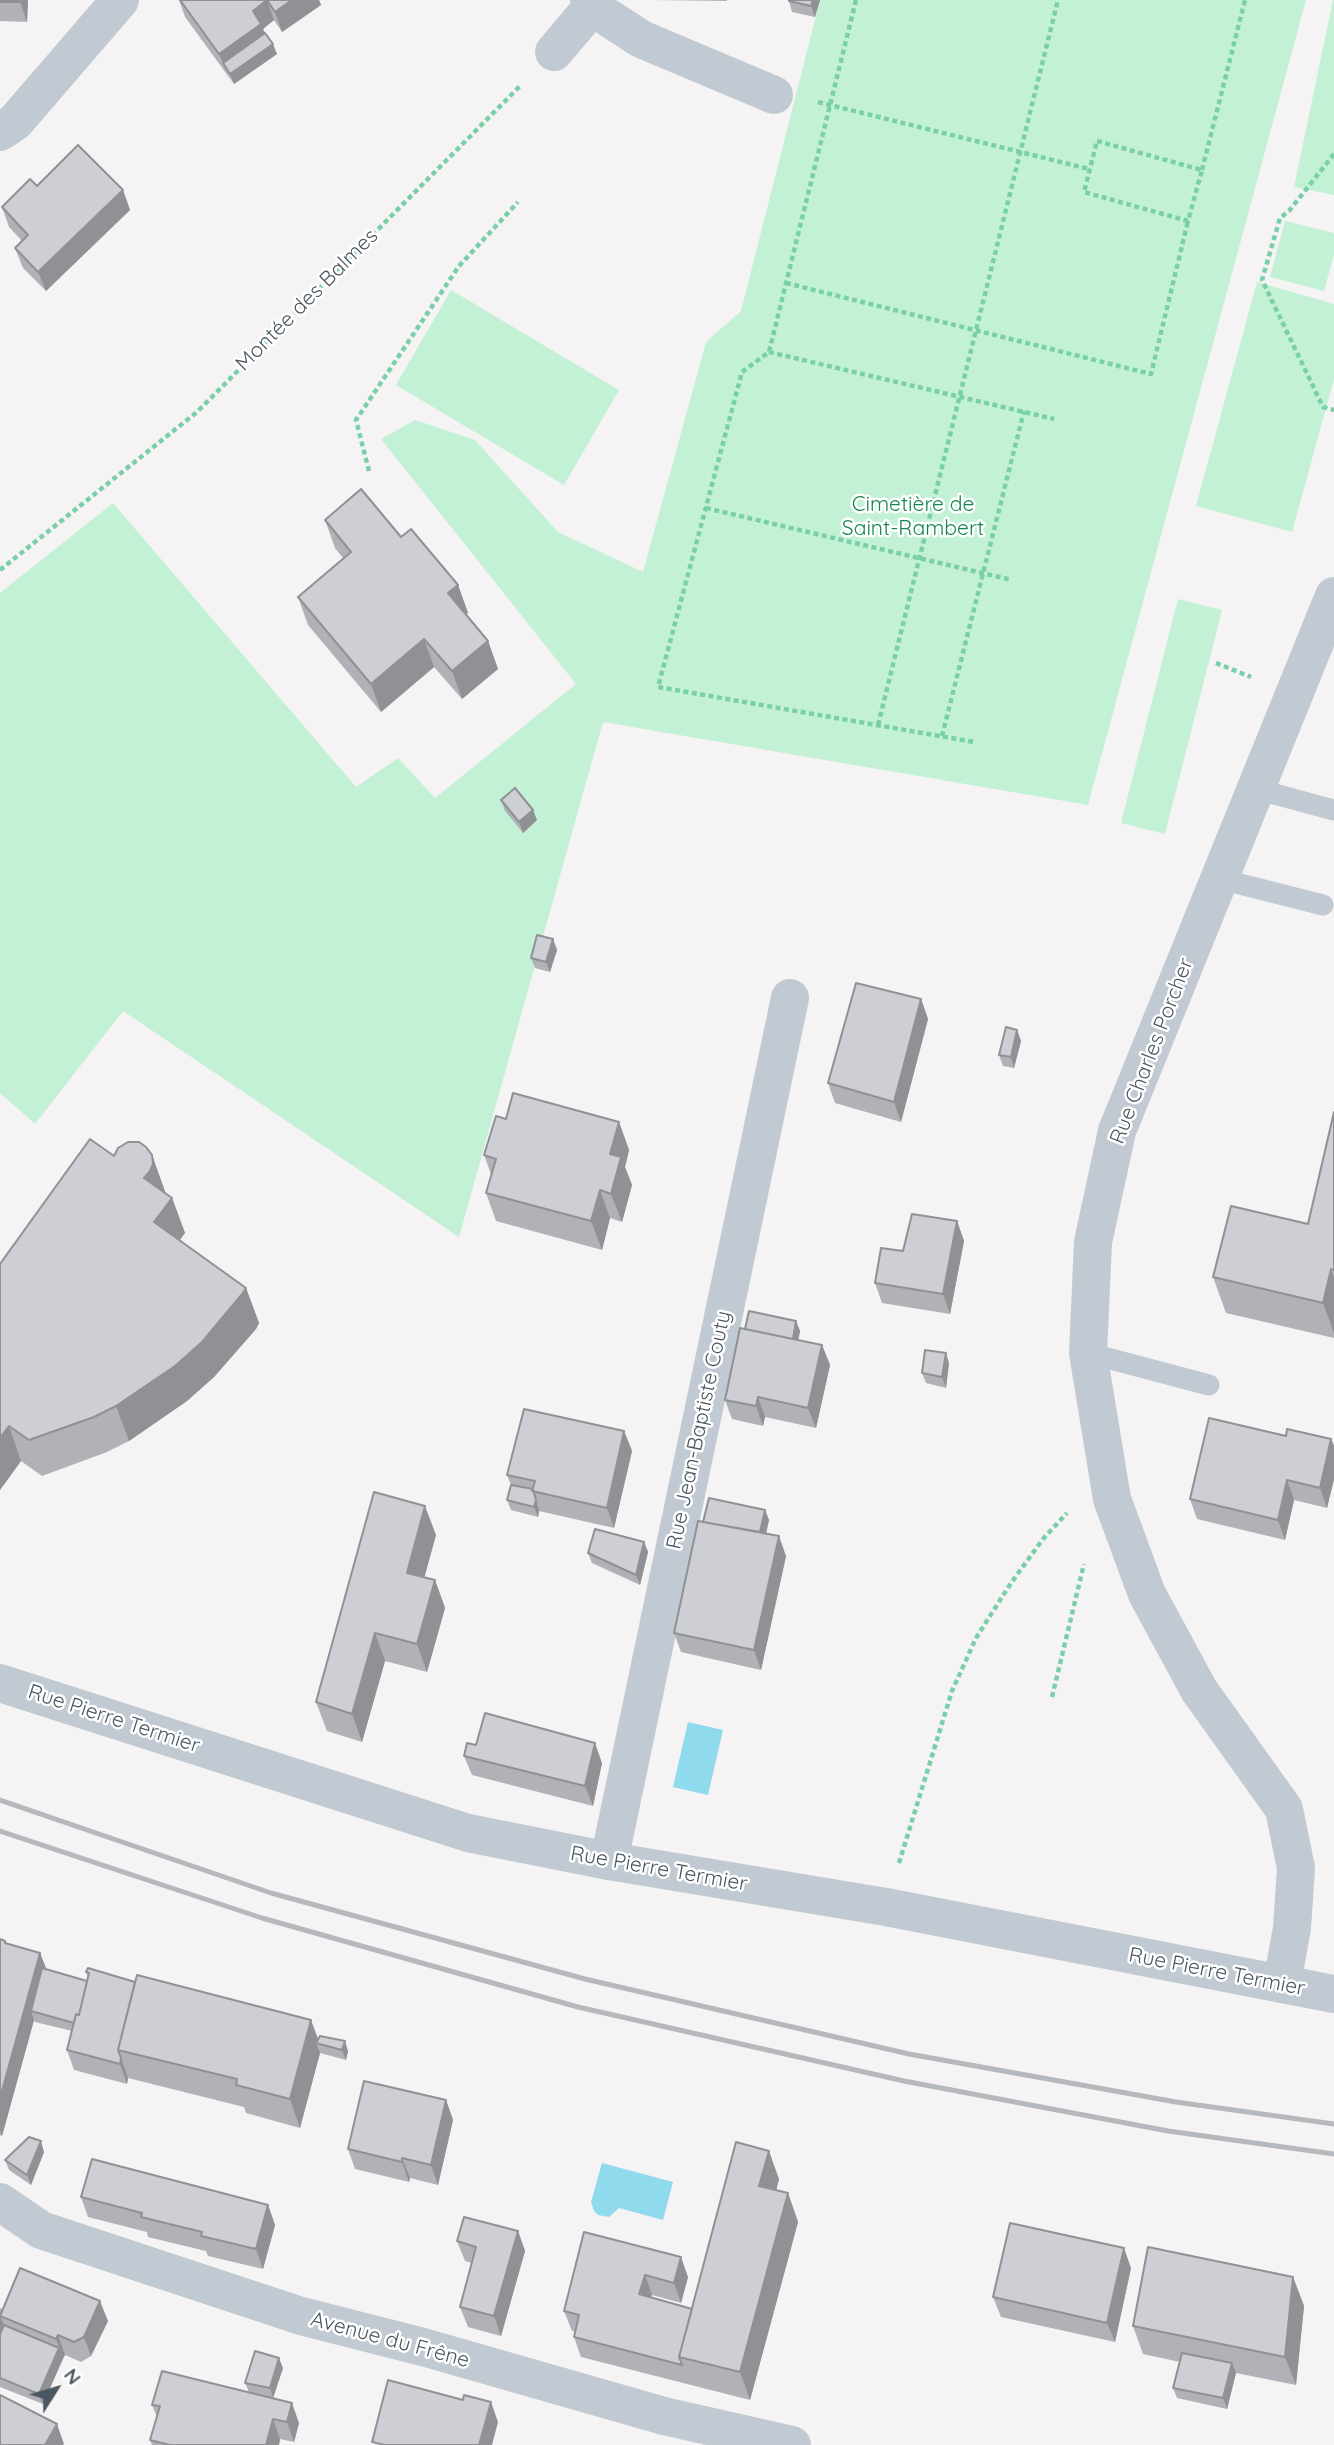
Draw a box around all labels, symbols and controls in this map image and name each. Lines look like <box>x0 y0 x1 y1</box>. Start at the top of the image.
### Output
street label: Montée des Balmes <box>231 224 383 376</box>
park label: Cimetière de Saint-Rambert <box>842 492 984 542</box>
street label: Rue Charles Porcher <box>1105 954 1199 1148</box>
street label: Rue Jean-Baptiste Couty <box>661 1309 737 1551</box>
street label: Rue Pierre Termier <box>25 1679 203 1759</box>
street label: Rue Pierre Termier <box>569 1841 749 1897</box>
street label: Rue Pierre Termier <box>1127 1943 1307 2001</box>
street label: Avenue du Frêne <box>308 2307 472 2373</box>
north arrow <box>21 2354 91 2424</box>
text: N <box>59 2364 87 2389</box>

